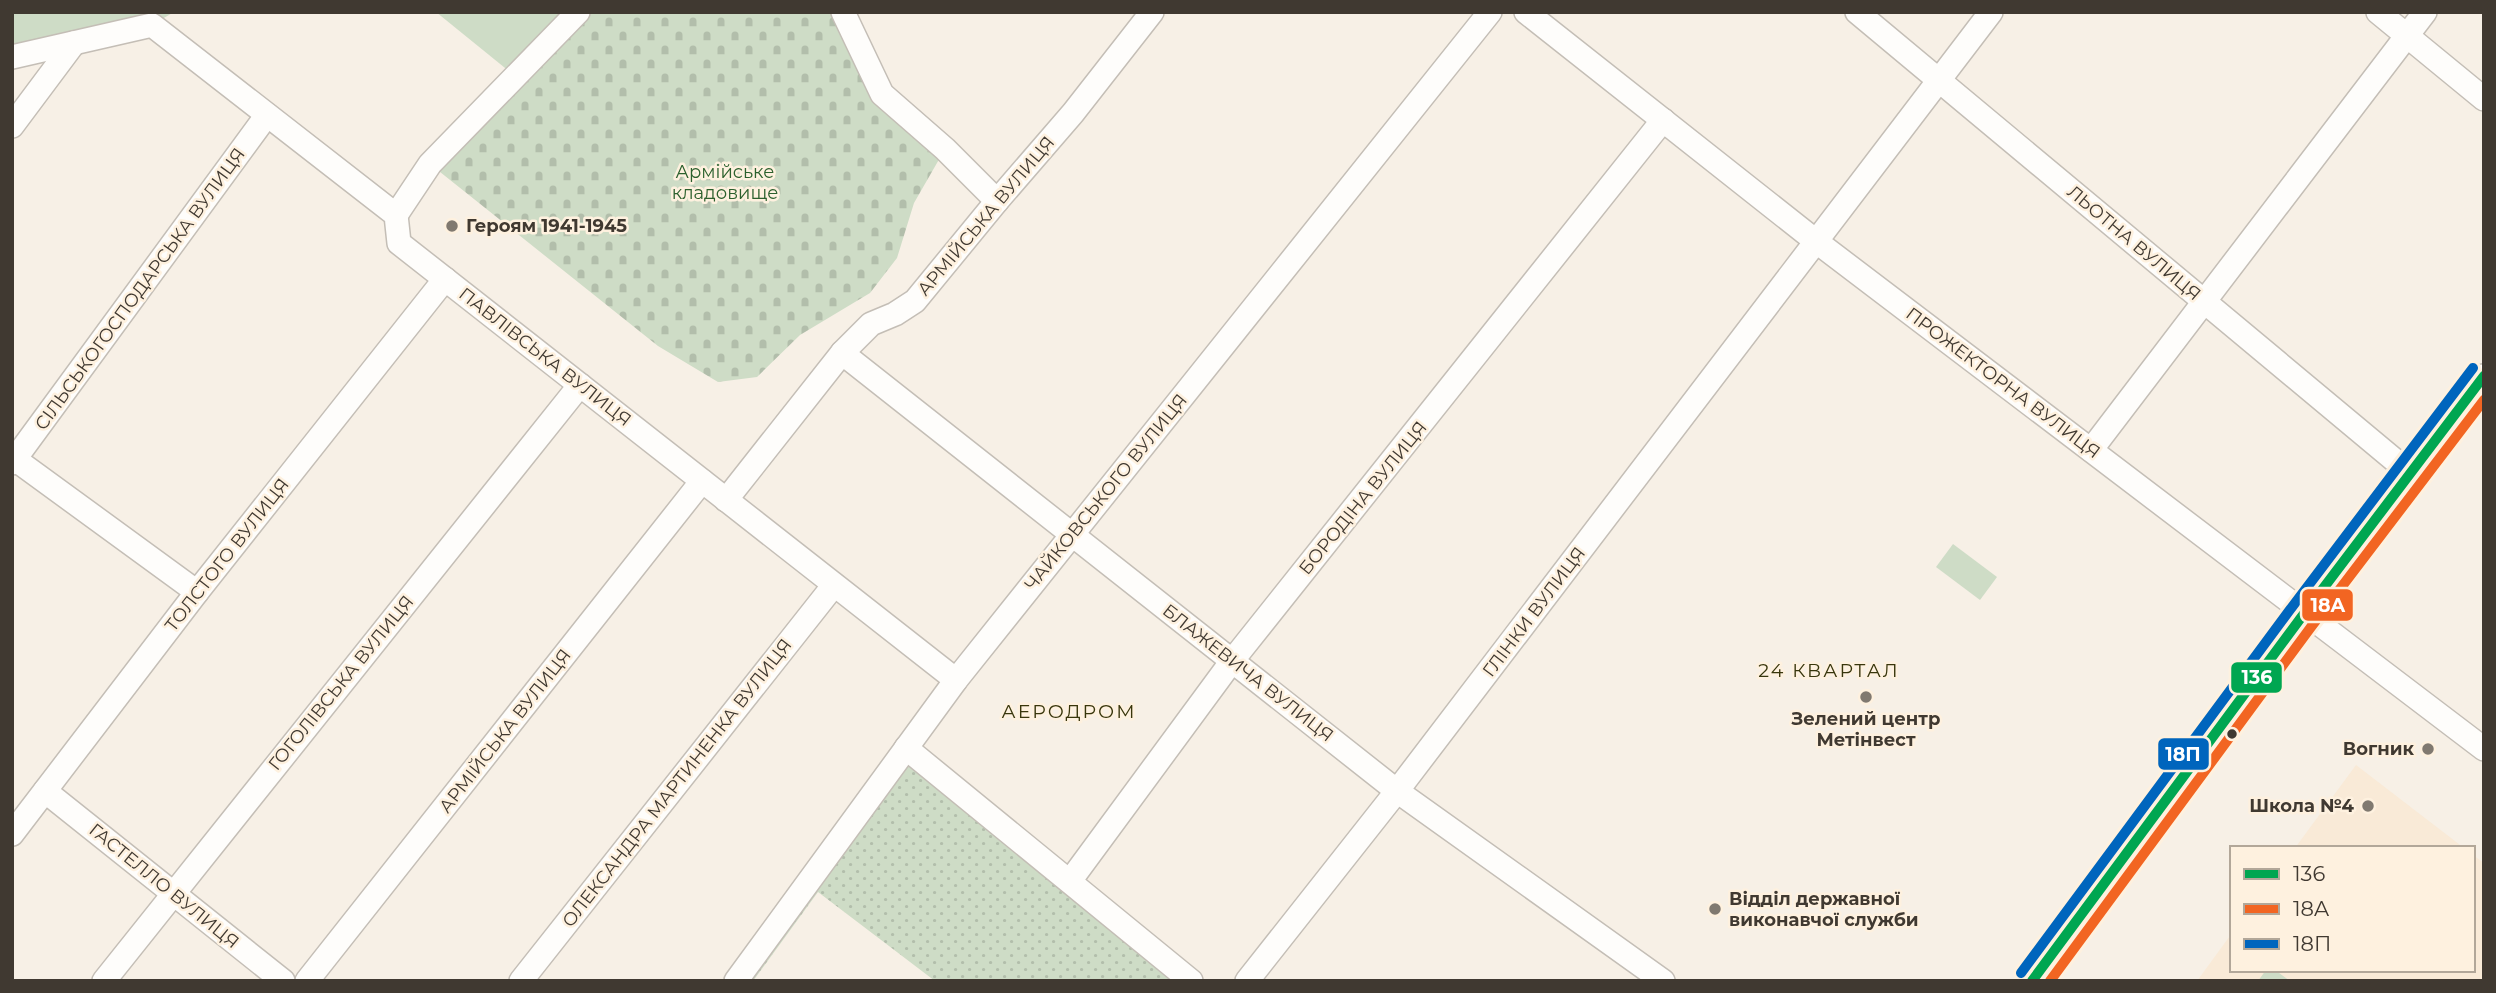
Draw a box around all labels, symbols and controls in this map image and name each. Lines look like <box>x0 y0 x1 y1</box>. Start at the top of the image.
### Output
street label: АРМІЙСЬКА ВУЛИЦЯ <box>913 132 1059 300</box>
street label: СІЛЬСЬКОГОСПОДАРСЬКА ВУЛИЦЯ <box>30 144 250 434</box>
park label: Армійське кладовище <box>672 161 778 204</box>
street label: ЛЬОТНА ВУЛИЦЯ <box>2063 181 2205 305</box>
place label: Героям 1941-1945 <box>466 215 627 237</box>
marker: Героям 1941-1945 <box>444 218 460 234</box>
street label: ПАВЛІВСЬКА ВУЛИЦЯ <box>454 283 636 431</box>
street label: ПРОЖЕКТОРНА ВУЛИЦЯ <box>1901 303 2105 463</box>
street label: ЧАЙКОВСЬКОГО ВУЛИЦЯ <box>1020 389 1192 595</box>
street label: БОРОДІНА ВУЛИЦЯ <box>1294 417 1432 579</box>
street label: ТОЛСТОГО ВУЛИЦЯ <box>160 474 294 636</box>
street label: ГЛІНКИ ВУЛИЦЯ <box>1478 543 1590 681</box>
line badge: 18А <box>2301 588 2354 622</box>
street label: ГОГОЛІВСЬКА ВУЛИЦЯ <box>264 591 418 775</box>
text: 18А <box>2310 594 2346 617</box>
street label: БЛАЖЕВИЧА ВУЛИЦЯ <box>1158 599 1338 747</box>
street label: ОЛЕКСАНДРА МАРТИНЕНКА ВУЛИЦЯ <box>558 634 796 932</box>
street label: АРМІЙСЬКА ВУЛИЦЯ <box>434 645 576 817</box>
district label: 24 КВАРТАЛ <box>1758 659 1900 682</box>
line badge: 136 <box>2230 661 2283 694</box>
text: 136 <box>2242 666 2272 689</box>
marker: Зелений центр Метінвест <box>1858 689 1874 705</box>
district label: АЕРОДРОМ <box>1002 700 1136 723</box>
place label: Зелений центр Метінвест <box>1791 708 1940 751</box>
unlabelled marker <box>2225 727 2239 741</box>
line badge: 18П <box>2157 737 2210 771</box>
place label: Вогник <box>2343 738 2414 760</box>
marker: Вогник <box>2420 741 2436 757</box>
text: 18П <box>2165 743 2201 766</box>
place label: Школа №4 <box>2249 795 2355 817</box>
marker: Школа №4 <box>2360 798 2376 814</box>
street label: ГАСТЕЛЛО ВУЛИЦЯ <box>85 819 243 953</box>
legend <box>2230 846 2475 972</box>
text: 136 <box>2293 861 2325 886</box>
place label: Відділ державної виконавчої служби <box>1729 888 1919 931</box>
text: 18А <box>2293 896 2330 921</box>
marker: Відділ державної виконавчої служби <box>1707 901 1723 917</box>
text: 18П <box>2293 931 2331 956</box>

